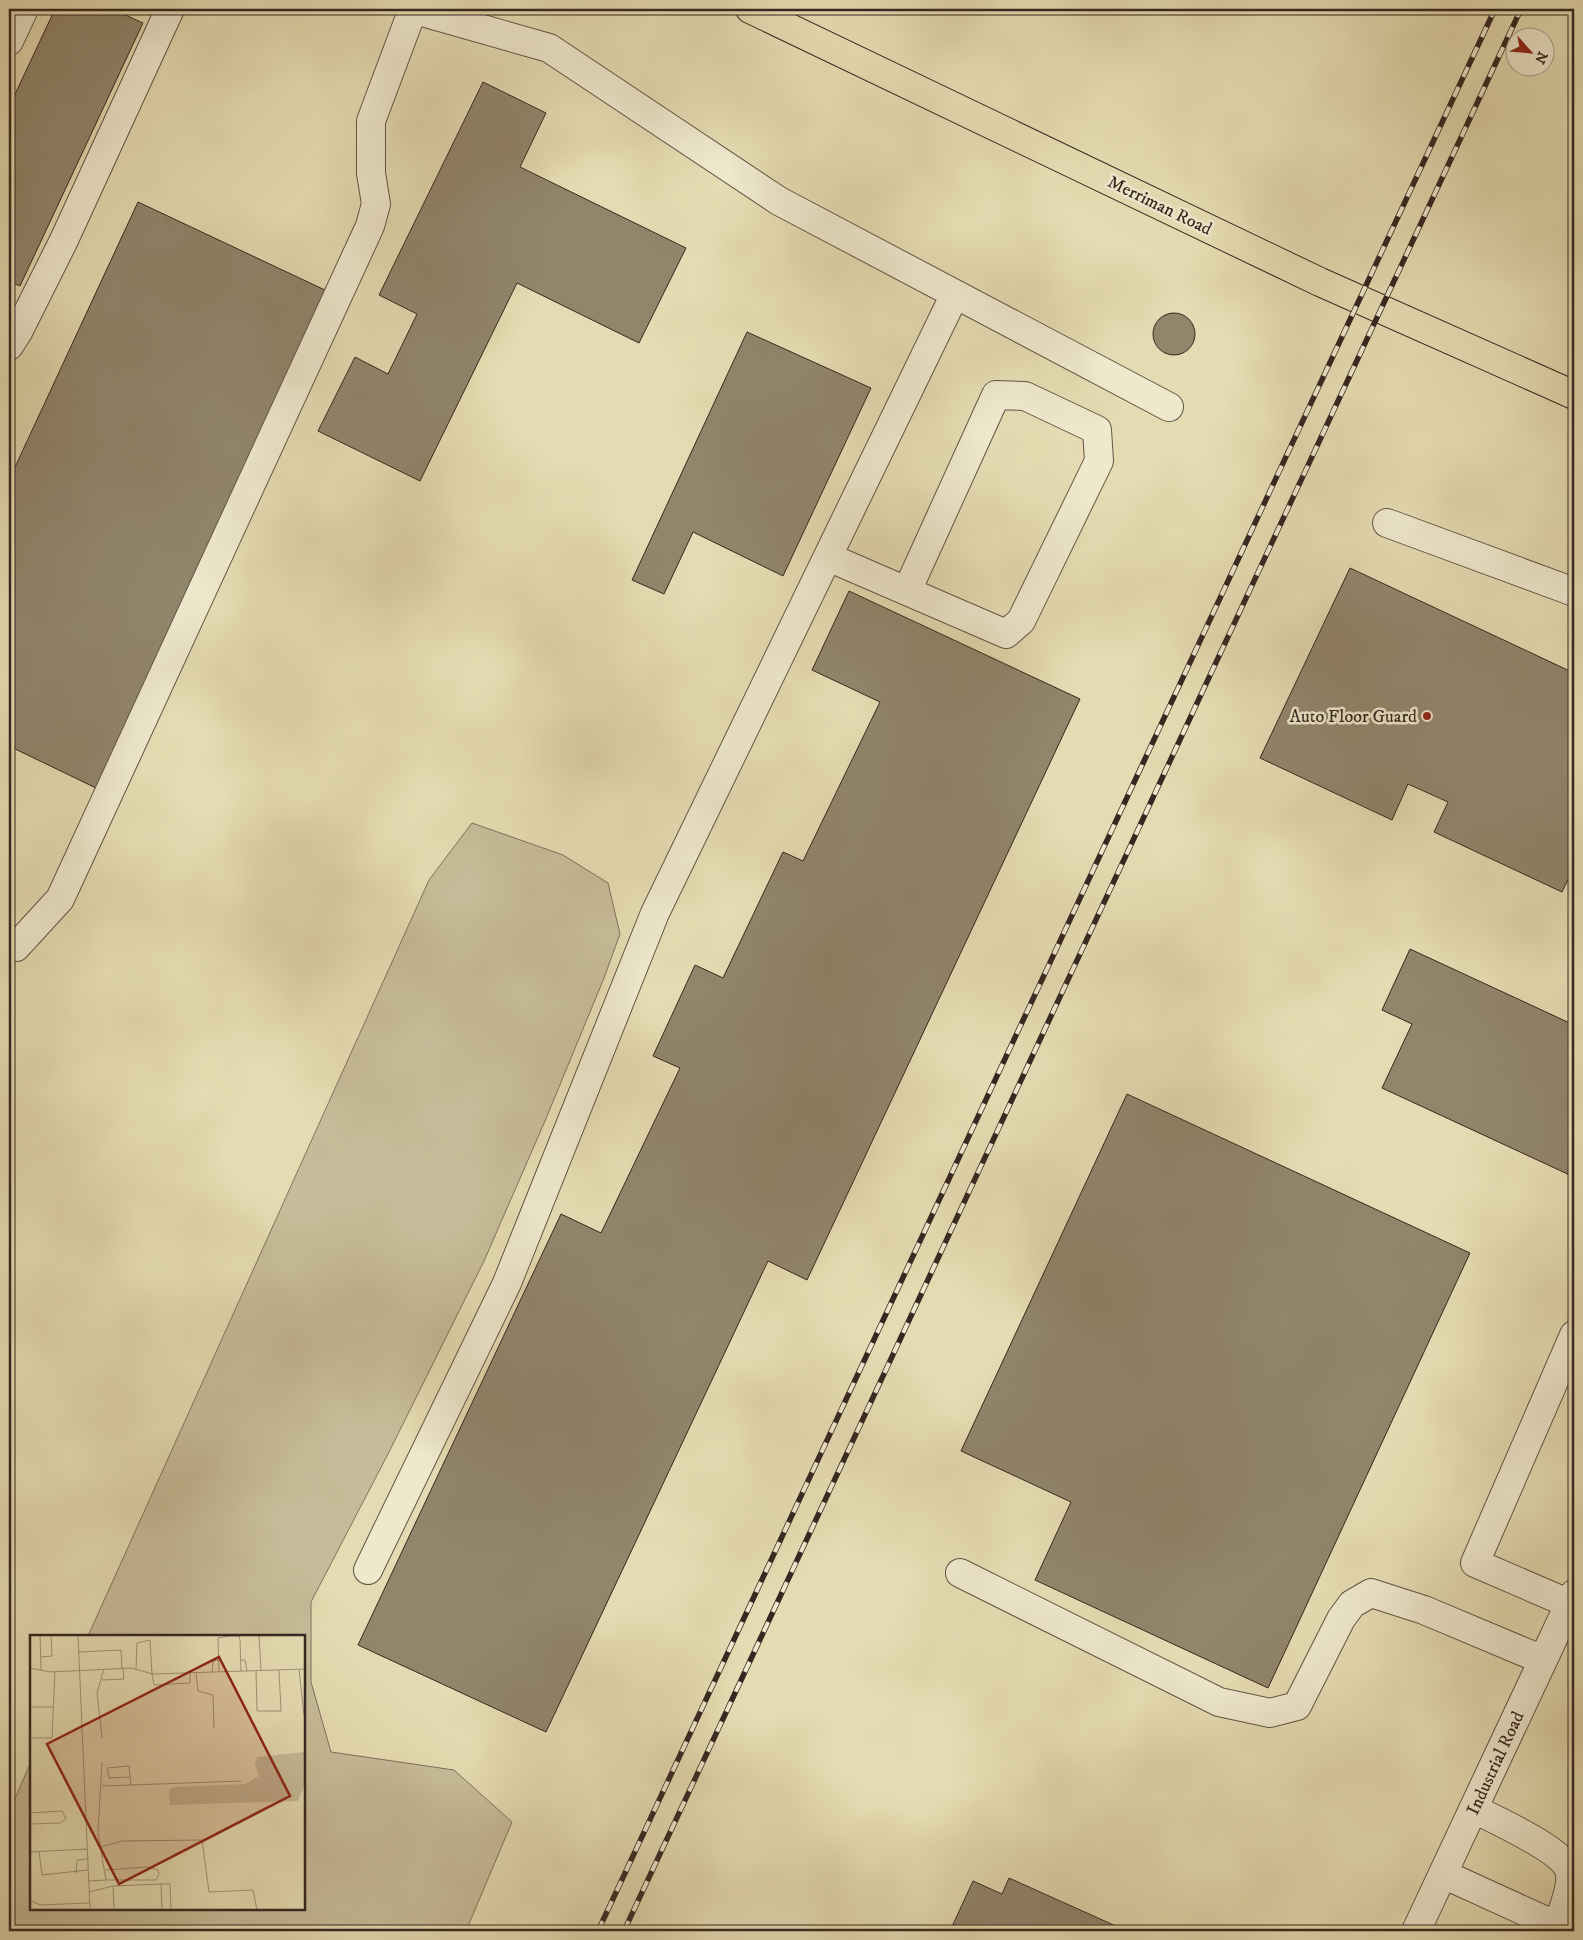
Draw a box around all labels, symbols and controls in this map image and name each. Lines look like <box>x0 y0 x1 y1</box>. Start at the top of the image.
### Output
north arrow <box>1506 28 1556 78</box>
text: N <box>1530 48 1551 67</box>
street label: Merriman Road <box>1104 171 1215 241</box>
place label: Auto Floor Guard <box>1290 706 1417 728</box>
marker: Auto Floor Guard <box>1421 710 1433 722</box>
inset map <box>30 1635 305 1910</box>
street label: Industrial Road <box>1462 1708 1529 1819</box>

